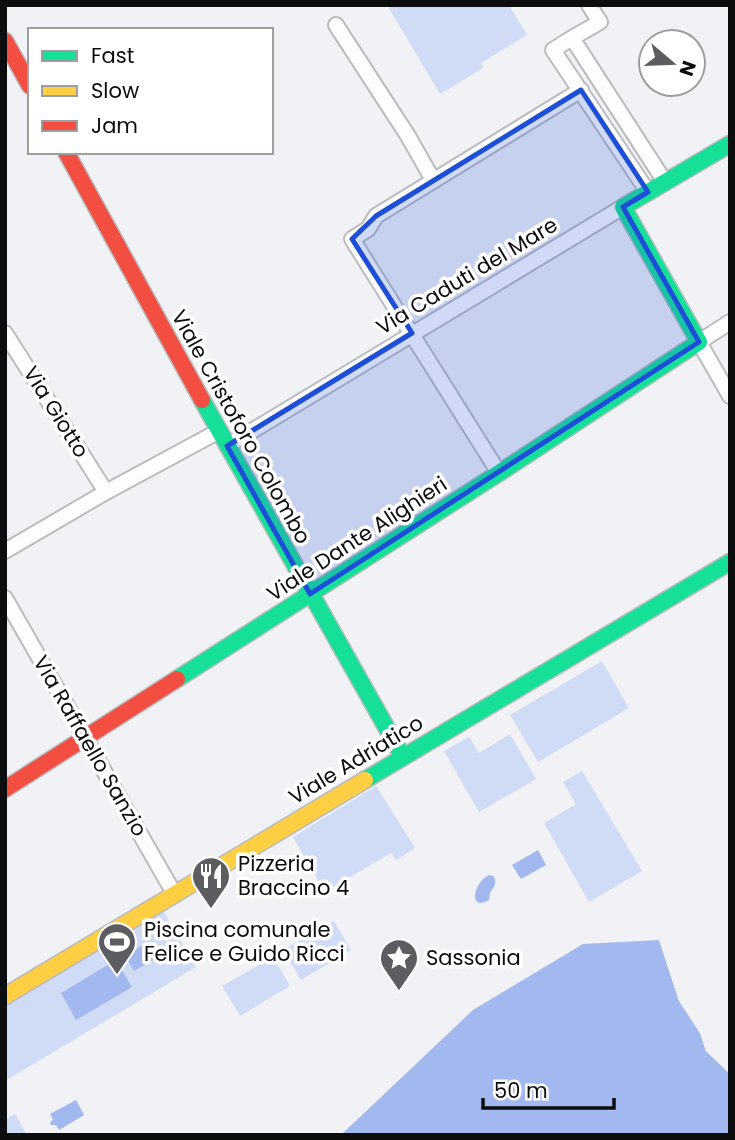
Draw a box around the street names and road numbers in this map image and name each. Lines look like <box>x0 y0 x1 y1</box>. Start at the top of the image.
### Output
street label: Via Caduti del Mare <box>371 210 563 341</box>
street label: Viale Cristoforo Colombo <box>165 305 318 549</box>
street label: Via Giotto <box>17 360 96 463</box>
street label: Viale Dante Alighieri <box>261 469 452 608</box>
street label: Via Raffaello Sanzio <box>27 650 154 842</box>
street label: Viale Adriatico <box>283 708 428 811</box>

